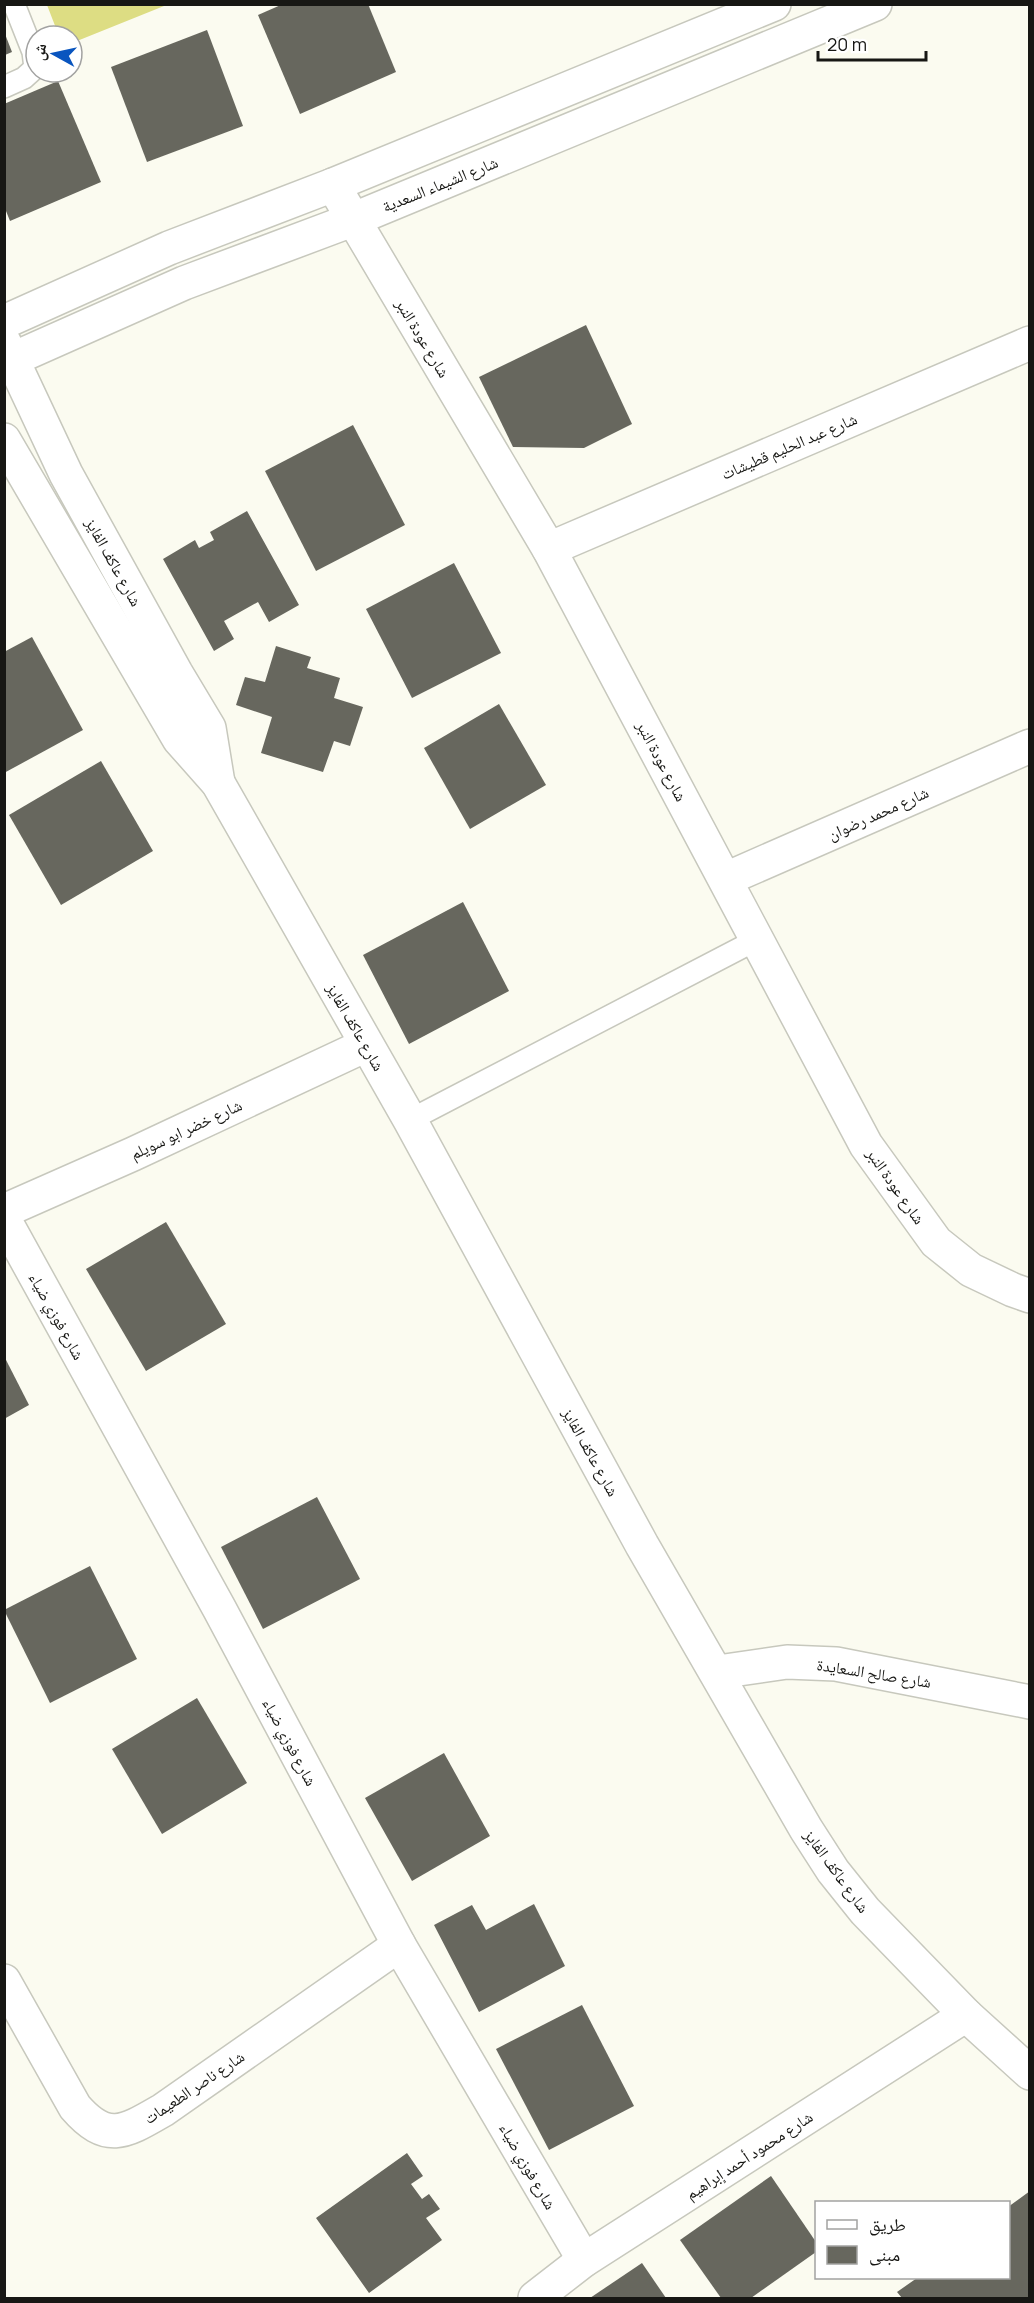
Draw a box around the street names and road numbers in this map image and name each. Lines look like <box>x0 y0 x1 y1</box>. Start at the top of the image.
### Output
street label: شارع الشيماء السعدية <box>379 151 501 217</box>
street label: شارع عودة النبر <box>390 294 455 382</box>
street label: شارع عبد الحليم قطيشات <box>718 407 860 485</box>
street label: شارع عاكف الفايز <box>80 513 147 610</box>
street label: شارع عودة النبر <box>631 716 692 805</box>
street label: شارع محمد رضوان <box>824 781 932 845</box>
street label: شارع عاكف الفايز <box>321 978 390 1075</box>
street label: شارع خضر ابو سويلم <box>127 1094 245 1164</box>
street label: شارع عودة النبر <box>861 1143 930 1229</box>
street label: شارع فوزي ضياء <box>22 1268 90 1365</box>
street label: شارع عاكف الفايز <box>557 1403 624 1500</box>
street label: شارع صالح السعايدة <box>815 1653 933 1693</box>
street label: شارع فوزي ضياء <box>256 1694 322 1791</box>
street label: شارع عاكف الفايز <box>799 1824 875 1917</box>
street label: شارع ناصر الطعيمات <box>139 2045 249 2129</box>
street label: شارع محمود أحمد إبراهيم <box>681 2106 817 2204</box>
street label: شارع فوزي ضياء <box>493 2119 562 2214</box>

